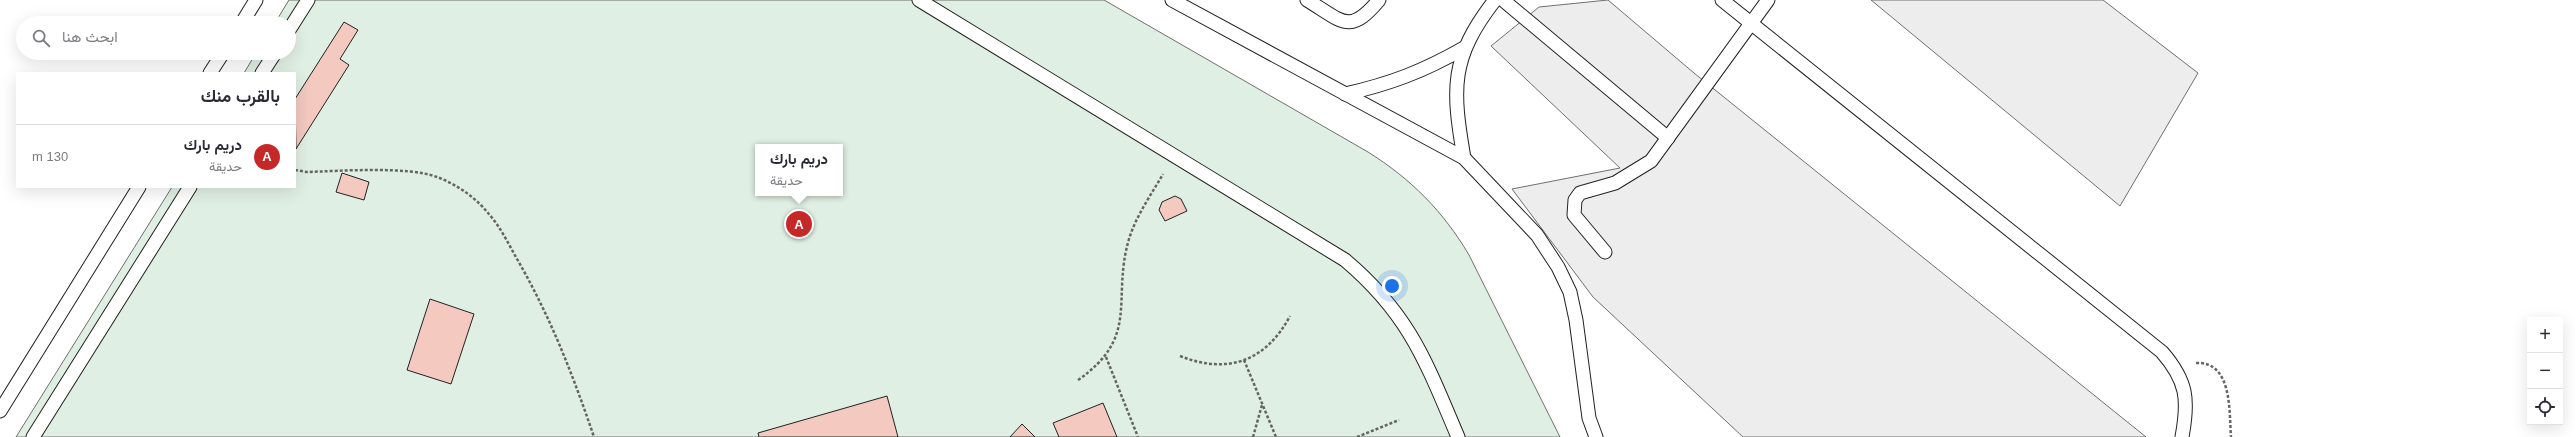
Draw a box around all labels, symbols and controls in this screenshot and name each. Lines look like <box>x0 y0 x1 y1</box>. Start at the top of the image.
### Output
search box <box>16 16 296 60</box>
icon: search <box>30 27 52 49</box>
text: ابحث هنا <box>62 28 118 45</box>
text: بالقرب منك <box>201 87 280 106</box>
text: دريم بارك <box>184 136 242 153</box>
popup <box>755 144 843 196</box>
text: 130 m <box>32 149 68 164</box>
text: A <box>262 149 272 164</box>
text: دريم بارك <box>770 150 828 167</box>
text: حديقة <box>209 159 242 174</box>
text: حديقة <box>770 173 803 188</box>
pin: A <box>786 209 812 239</box>
your location <box>1382 276 1402 296</box>
map controls <box>2527 317 2563 425</box>
button: + <box>2527 317 2563 353</box>
button: − <box>2527 353 2563 389</box>
button: locate <box>2527 389 2563 425</box>

